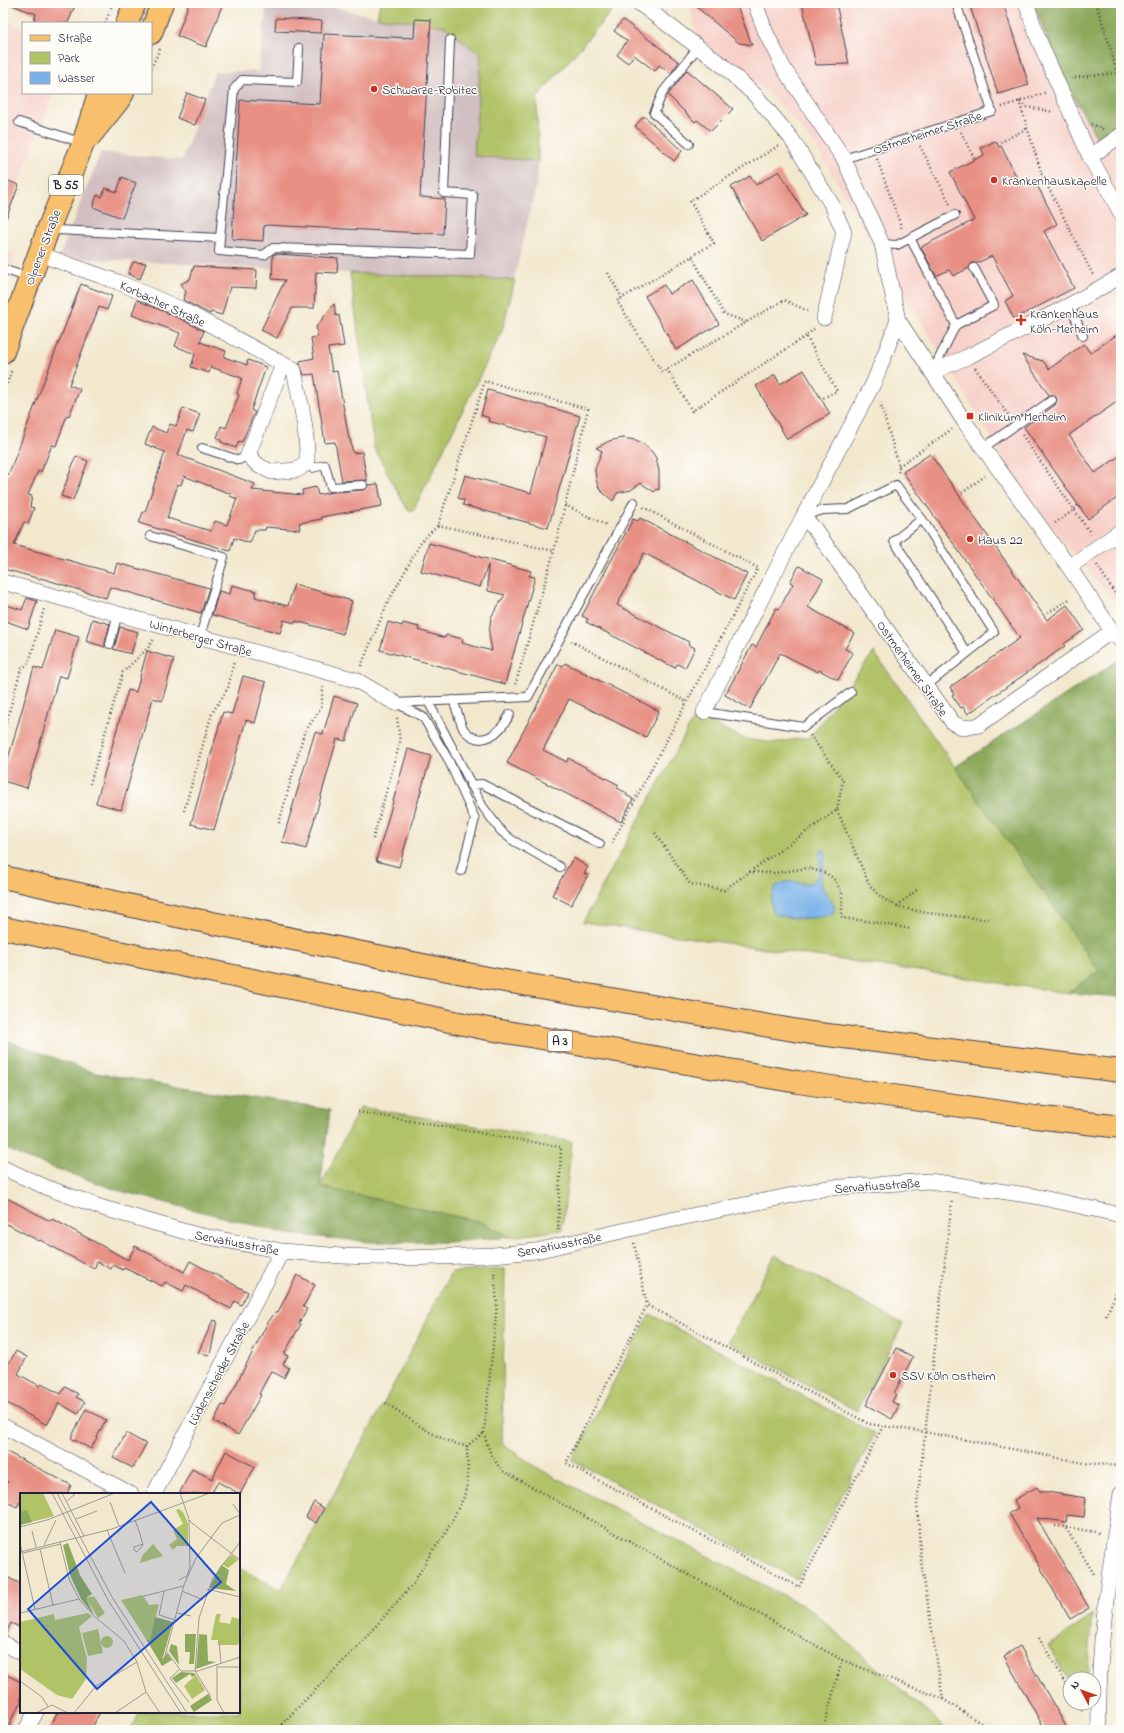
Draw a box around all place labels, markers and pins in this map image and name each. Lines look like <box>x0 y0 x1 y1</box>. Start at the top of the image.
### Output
place label: Schwarze-Robitec <box>382 81 477 100</box>
marker: Schwarze-Robitec <box>369 84 379 94</box>
place label: Krankenhauskapelle <box>1002 172 1107 191</box>
marker: Krankenhauskapelle <box>989 175 999 185</box>
place label: Krankenhaus Köln-Merheim <box>1030 305 1099 339</box>
marker: Krankenhaus Köln-Merheim <box>1015 314 1027 326</box>
place label: Klinikum Merheim <box>978 408 1066 427</box>
marker: Klinikum Merheim <box>965 411 975 421</box>
place label: Haus 22 <box>978 531 1023 550</box>
marker: Haus 22 <box>965 534 975 544</box>
place label: SSV Köln Ostheim <box>901 1367 996 1386</box>
marker: SSV Köln Ostheim <box>888 1370 898 1380</box>

